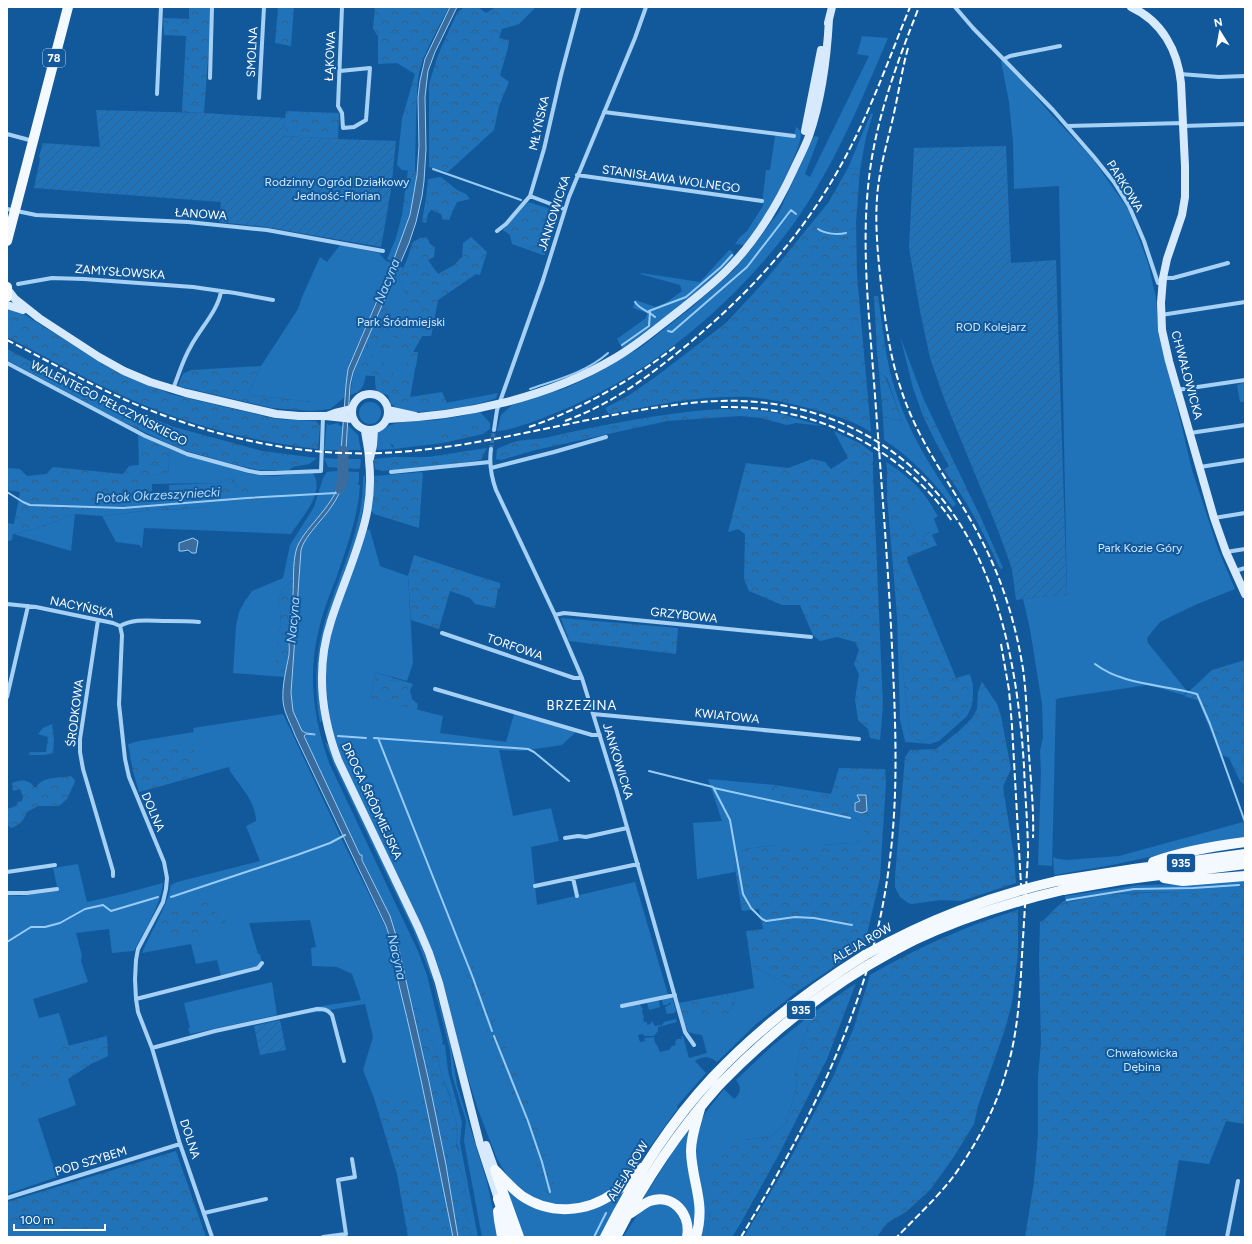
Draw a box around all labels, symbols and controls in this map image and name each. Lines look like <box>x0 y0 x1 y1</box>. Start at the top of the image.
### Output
north arrow <box>1200 12 1240 52</box>
text: N <box>1213 15 1224 30</box>
street label: SMOLNA <box>244 26 260 78</box>
street label: ŁĄKOWA <box>322 31 338 81</box>
road number: 78 <box>43 49 65 67</box>
street label: MŁYŃSKA <box>526 94 552 152</box>
street label: PARKOWA <box>1104 158 1146 214</box>
street label: STANISŁAWA WOLNEGO <box>601 162 741 196</box>
street label: JANKOWICKA <box>535 173 573 253</box>
park label: Rodzinny Ogród Działkowy Jedność-Florian <box>265 175 410 203</box>
street label: ŁANOWA <box>175 205 227 223</box>
water label: Nacyna <box>371 256 403 305</box>
street label: ZAMYSŁOWSKA <box>74 262 166 282</box>
park label: Park Śródmiejski <box>357 315 445 329</box>
park label: ROD Kolejarz <box>956 320 1026 334</box>
street label: CHWAŁOWICKA <box>1168 329 1206 421</box>
street label: WALENTEGO PEŁCZYŃSKIEGO <box>28 357 190 449</box>
water label: Potok Okrzeszyniecki <box>95 484 221 506</box>
park label: Park Kozie Góry <box>1098 541 1183 555</box>
street label: NACYŃSKA <box>49 593 115 621</box>
water label: Nacyna <box>284 596 303 644</box>
street label: GRZYBOWA <box>650 605 718 625</box>
street label: TORFOWA <box>485 631 545 663</box>
street label: ŚRODKOWA <box>64 678 86 748</box>
district label: BRZEZINA <box>547 698 617 713</box>
street label: KWIATOWA <box>694 706 760 726</box>
street label: JANKOWICKA <box>600 721 636 801</box>
street label: DROGA ŚRÓDMIEJSKA <box>339 740 405 862</box>
street label: DOLNA <box>139 790 167 834</box>
road number: 935 <box>1167 854 1195 872</box>
street label: ALEJA ROW <box>829 920 895 966</box>
water label: Nacyna <box>384 933 410 982</box>
road number: 935 <box>787 1001 815 1019</box>
park label: Chwałowicka Dębina <box>1106 1046 1178 1074</box>
street label: DOLNA <box>177 1117 203 1161</box>
street label: ALEJA ROW <box>605 1138 651 1203</box>
street label: POD SZYBEM <box>53 1143 129 1179</box>
scale bar <box>14 1206 105 1232</box>
text: 100 m <box>20 1213 54 1227</box>

